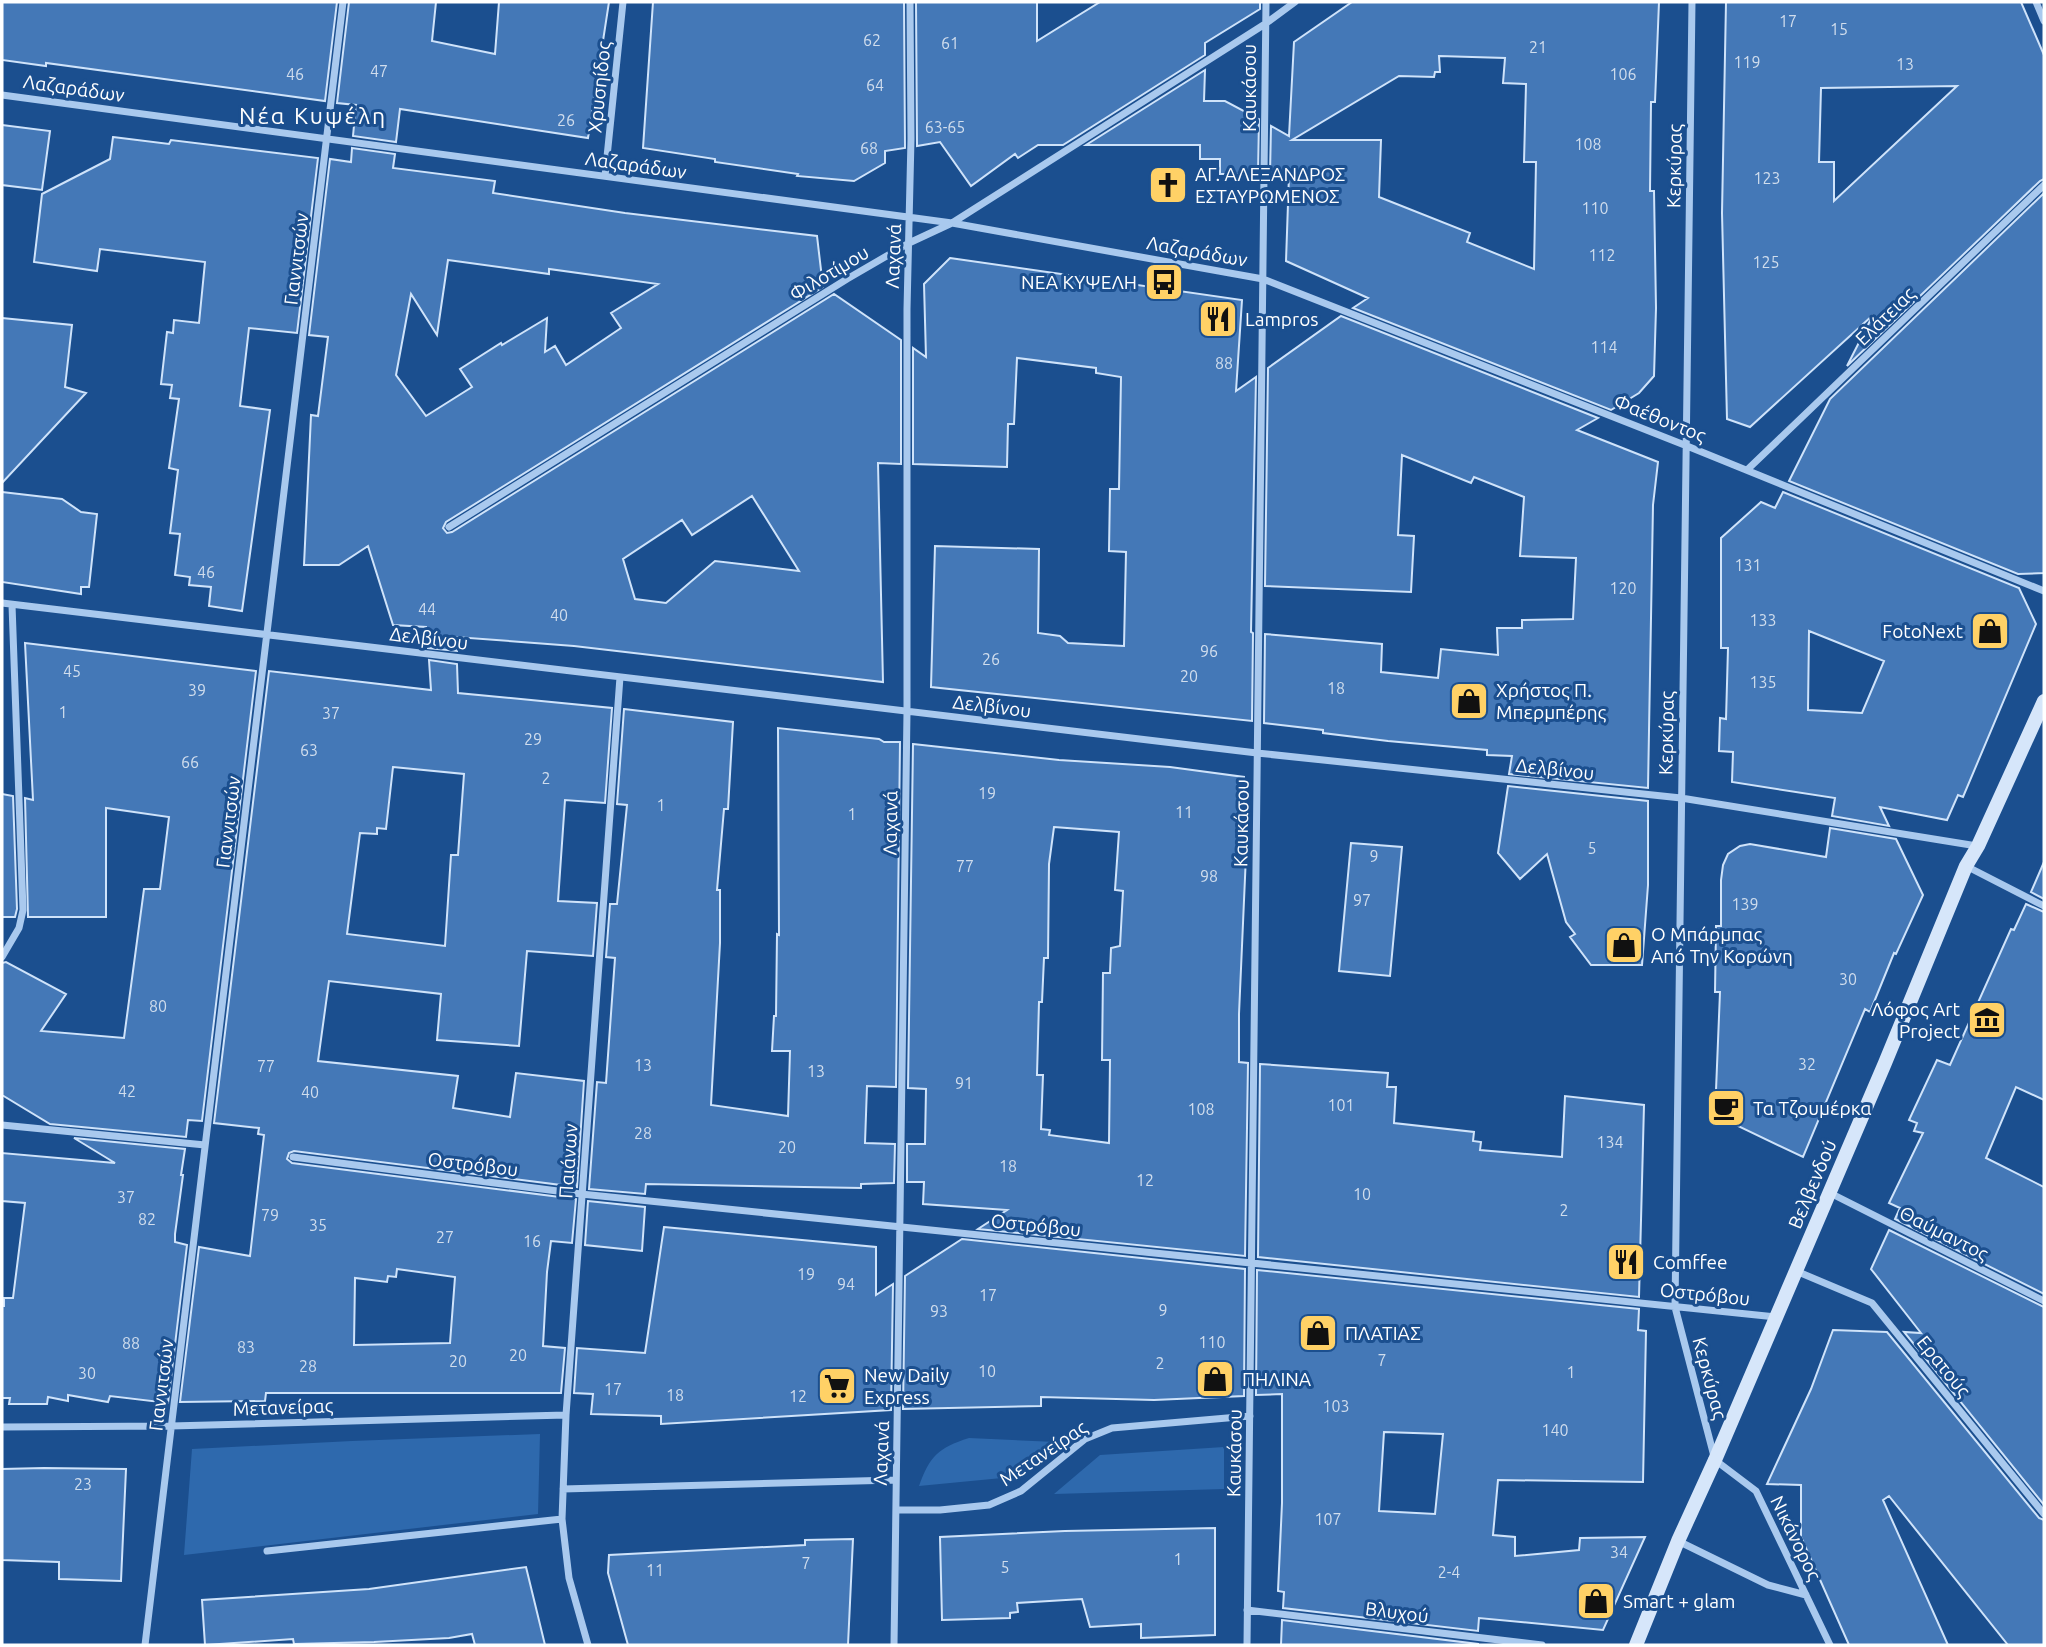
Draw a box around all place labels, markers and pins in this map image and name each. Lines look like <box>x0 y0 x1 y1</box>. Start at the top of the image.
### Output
place label: ΑΓ. ΑΛΕΞΑΝΔΡΟΣ ΕΣΤΑΥΡΩΜΕΝΟΣ <box>1195 163 1345 207</box>
church icon: ΑΓ. ΑΛΕΞΑΝΔΡΟΣ ΕΣΤΑΥΡΩΜΕΝΟΣ <box>1147 164 1189 206</box>
bus stop icon: ΝΕΑ ΚΥΨΕΛΗ <box>1143 261 1185 303</box>
place label: ΝΕΑ ΚΥΨΕΛΗ <box>1021 271 1137 293</box>
restaurant icon: Lampros <box>1197 298 1239 340</box>
place label: Lampros <box>1245 308 1319 330</box>
shop icon: FotoNext <box>1969 610 2011 652</box>
place label: FotoNext <box>1882 620 1964 642</box>
place label: Χρήστος Π. Μπερμπέρης <box>1496 679 1607 723</box>
shop icon: Χρήστος Π. Μπερμπέρης <box>1448 680 1490 722</box>
place label: Ο Μπάρμπας Από Την Κορώνη <box>1651 923 1793 967</box>
shop icon: Ο Μπάρμπας Από Την Κορώνη <box>1603 924 1645 966</box>
place label: Λόφος Art Project <box>1871 998 1961 1042</box>
museum icon: Λόφος Art Project <box>1966 999 2008 1041</box>
cafe icon: Τα Τζουμέρκα <box>1705 1087 1747 1129</box>
place label: Τα Τζουμέρκα <box>1753 1097 1872 1119</box>
restaurant icon: Comffee <box>1605 1241 1647 1283</box>
place label: Comffee <box>1653 1251 1728 1273</box>
shop icon: ΠΛΑΤΙΑΣ <box>1297 1312 1339 1354</box>
place label: ΠΛΑΤΙΑΣ <box>1345 1322 1421 1344</box>
shop icon: ΠΗΛΙΝΑ <box>1194 1358 1236 1400</box>
place label: New Daily Express <box>864 1364 949 1408</box>
supermarket icon: New Daily Express <box>816 1365 858 1407</box>
place label: ΠΗΛΙΝΑ <box>1242 1368 1312 1390</box>
shop icon: Smart + glam <box>1575 1580 1617 1622</box>
place label: Smart + glam <box>1623 1590 1735 1612</box>

